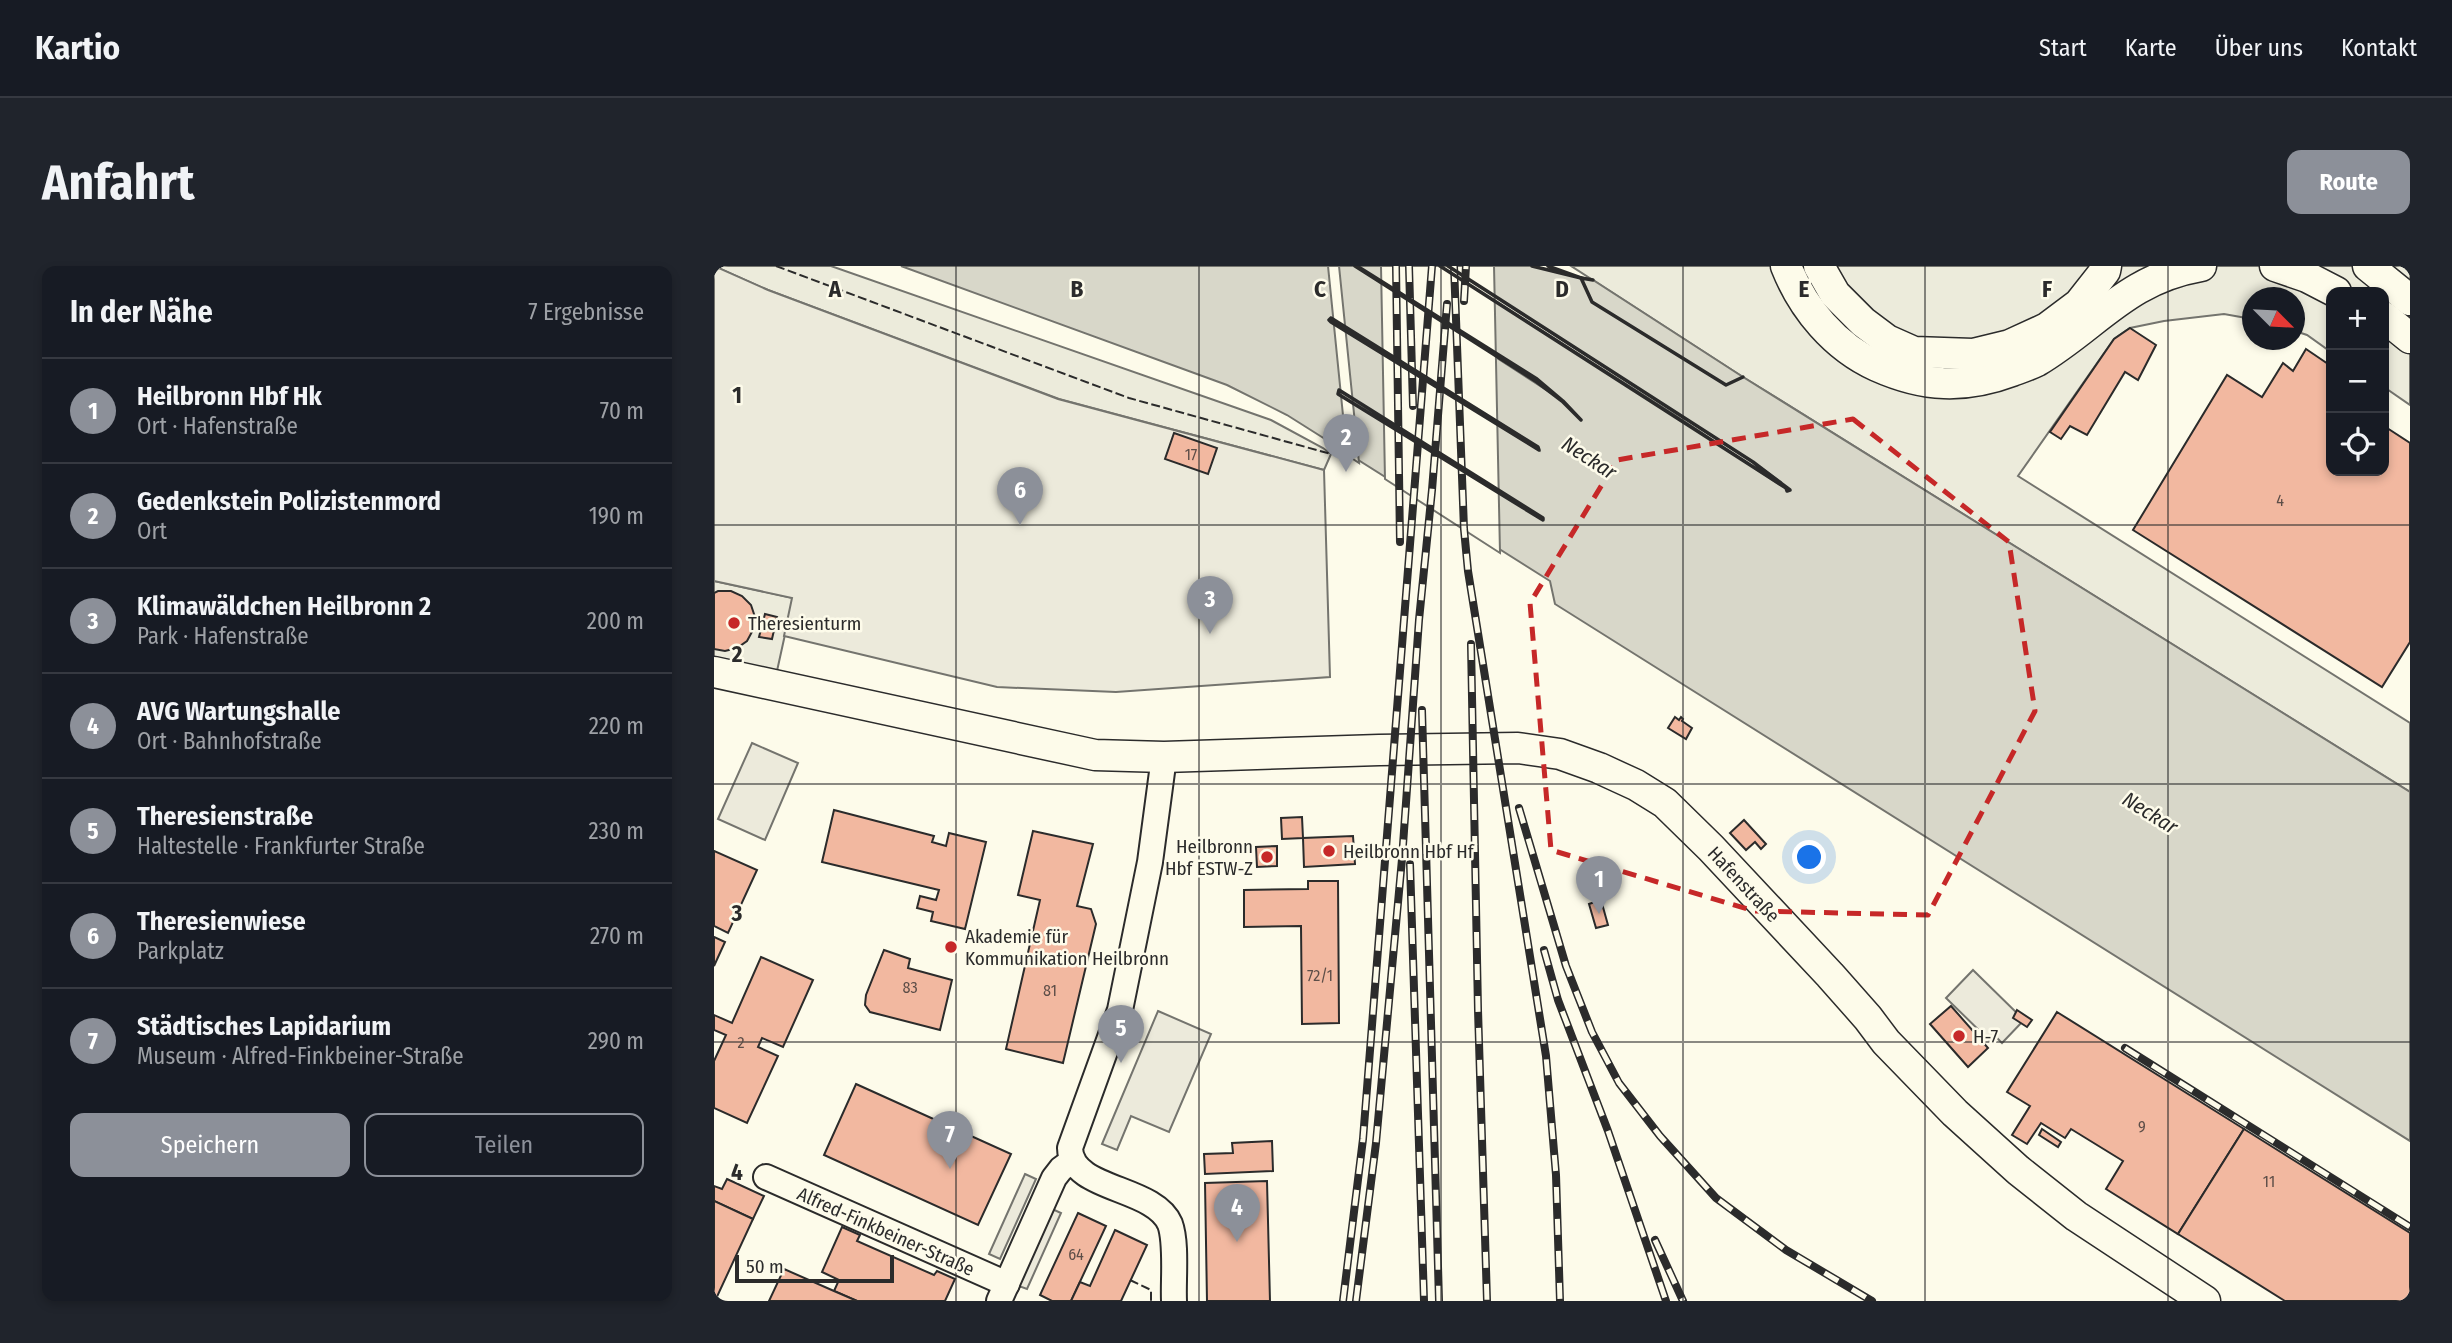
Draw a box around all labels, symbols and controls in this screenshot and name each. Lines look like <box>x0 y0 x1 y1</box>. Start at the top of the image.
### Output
text: Kartio <box>35 28 120 68</box>
text: Start <box>2039 34 2087 62</box>
text: Karte <box>2125 34 2177 62</box>
text: Über uns <box>2215 34 2303 62</box>
text: Kontakt <box>2341 34 2417 62</box>
button: Route <box>2287 150 2410 214</box>
text: Anfahrt <box>42 153 195 212</box>
text: A <box>828 275 842 303</box>
text: B <box>1071 275 1084 303</box>
text: C <box>1314 275 1326 303</box>
text: D <box>1555 275 1569 303</box>
text: E <box>1799 275 1810 303</box>
text: F <box>2042 275 2052 303</box>
north arrow <box>2242 287 2305 350</box>
map controls <box>2326 287 2389 476</box>
button: + <box>2326 287 2389 350</box>
text: In der Nähe <box>70 294 213 330</box>
text: 7 Ergebnisse <box>528 298 644 326</box>
button: − <box>2326 350 2389 413</box>
text: Heilbronn Hbf Hk <box>137 381 322 412</box>
text: 1 <box>732 381 742 409</box>
text: 1 <box>88 397 98 425</box>
text: 70 m <box>600 397 644 425</box>
text: Ort · Hafenstraße <box>137 412 298 440</box>
button: locate <box>2326 413 2389 476</box>
pin: 2 <box>1323 414 1369 472</box>
water label: Neckar <box>1557 431 1622 486</box>
house number: 17 <box>1185 445 1198 464</box>
pin: 6 <box>997 467 1043 525</box>
text: Gedenkstein Polizistenmord <box>137 486 441 517</box>
house number: 4 <box>2276 491 2284 510</box>
text: 2 <box>88 502 98 530</box>
text: 190 m <box>589 502 644 530</box>
text: Ort <box>137 517 167 545</box>
pin: 3 <box>1187 576 1233 634</box>
text: Klimawäldchen Heilbronn 2 <box>137 591 431 622</box>
text: 3 <box>88 607 98 635</box>
text: 200 m <box>587 607 644 635</box>
place label: Theresienturm <box>748 612 861 635</box>
marker: Theresienturm <box>726 615 742 631</box>
text: Park · Hafenstraße <box>137 622 309 650</box>
text: 2 <box>731 640 743 668</box>
text: AVG Wartungshalle <box>137 696 341 727</box>
text: 4 <box>87 712 99 740</box>
text: 220 m <box>589 712 644 740</box>
text: Ort · Bahnhofstraße <box>137 727 322 755</box>
water label: Neckar <box>2118 786 2183 840</box>
text: Theresienstraße <box>137 801 313 832</box>
text: 5 <box>87 817 99 845</box>
text: 230 m <box>588 817 644 845</box>
text: Haltestelle · Frankfurter Straße <box>137 832 425 860</box>
place label: Heilbronn Hbf ESTW-Z <box>1165 835 1253 880</box>
place label: Heilbronn Hbf Hf <box>1343 840 1475 863</box>
your location <box>1792 840 1826 874</box>
street label: Hafenstraße <box>1703 842 1784 927</box>
marker: Heilbronn Hbf Hf <box>1321 843 1337 859</box>
marker: Heilbronn Hbf ESTW-Z <box>1259 849 1275 865</box>
pin: 1 <box>1576 856 1622 914</box>
text: 3 <box>731 899 743 927</box>
text: Theresienwiese <box>137 906 306 937</box>
text: 6 <box>87 922 99 950</box>
text: 270 m <box>590 922 644 950</box>
place label: Akademie für Kommunikation Heilbronn <box>965 925 1169 970</box>
text: Parkplatz <box>137 937 224 965</box>
marker: Akademie für Kommunikation Heilbronn <box>943 939 959 955</box>
house number: 72/1 <box>1307 966 1333 985</box>
house number: 83 <box>902 978 918 997</box>
house number: 81 <box>1043 981 1057 1000</box>
pin: 5 <box>1098 1005 1144 1063</box>
text: Städtisches Lapidarium <box>137 1011 391 1042</box>
place label: H-7 <box>1973 1025 1998 1048</box>
text: 7 <box>88 1027 98 1055</box>
text: 290 m <box>588 1027 644 1055</box>
marker: H-7 <box>1951 1028 1967 1044</box>
house number: 2 <box>737 1033 745 1052</box>
text: Museum · Alfred-Finkbeiner-Straße <box>137 1042 464 1070</box>
pin: 7 <box>927 1111 973 1169</box>
button: Speichern <box>70 1113 350 1177</box>
button: Teilen <box>364 1113 644 1177</box>
house number: 9 <box>2138 1117 2146 1136</box>
text: 4 <box>731 1158 743 1186</box>
house number: 11 <box>2263 1172 2275 1191</box>
street label: Alfred-Finkbeiner-Straße <box>794 1182 978 1281</box>
pin: 4 <box>1214 1184 1260 1242</box>
house number: 64 <box>1068 1245 1084 1264</box>
scale bar <box>735 1252 894 1284</box>
text: 50 m <box>746 1255 784 1278</box>

